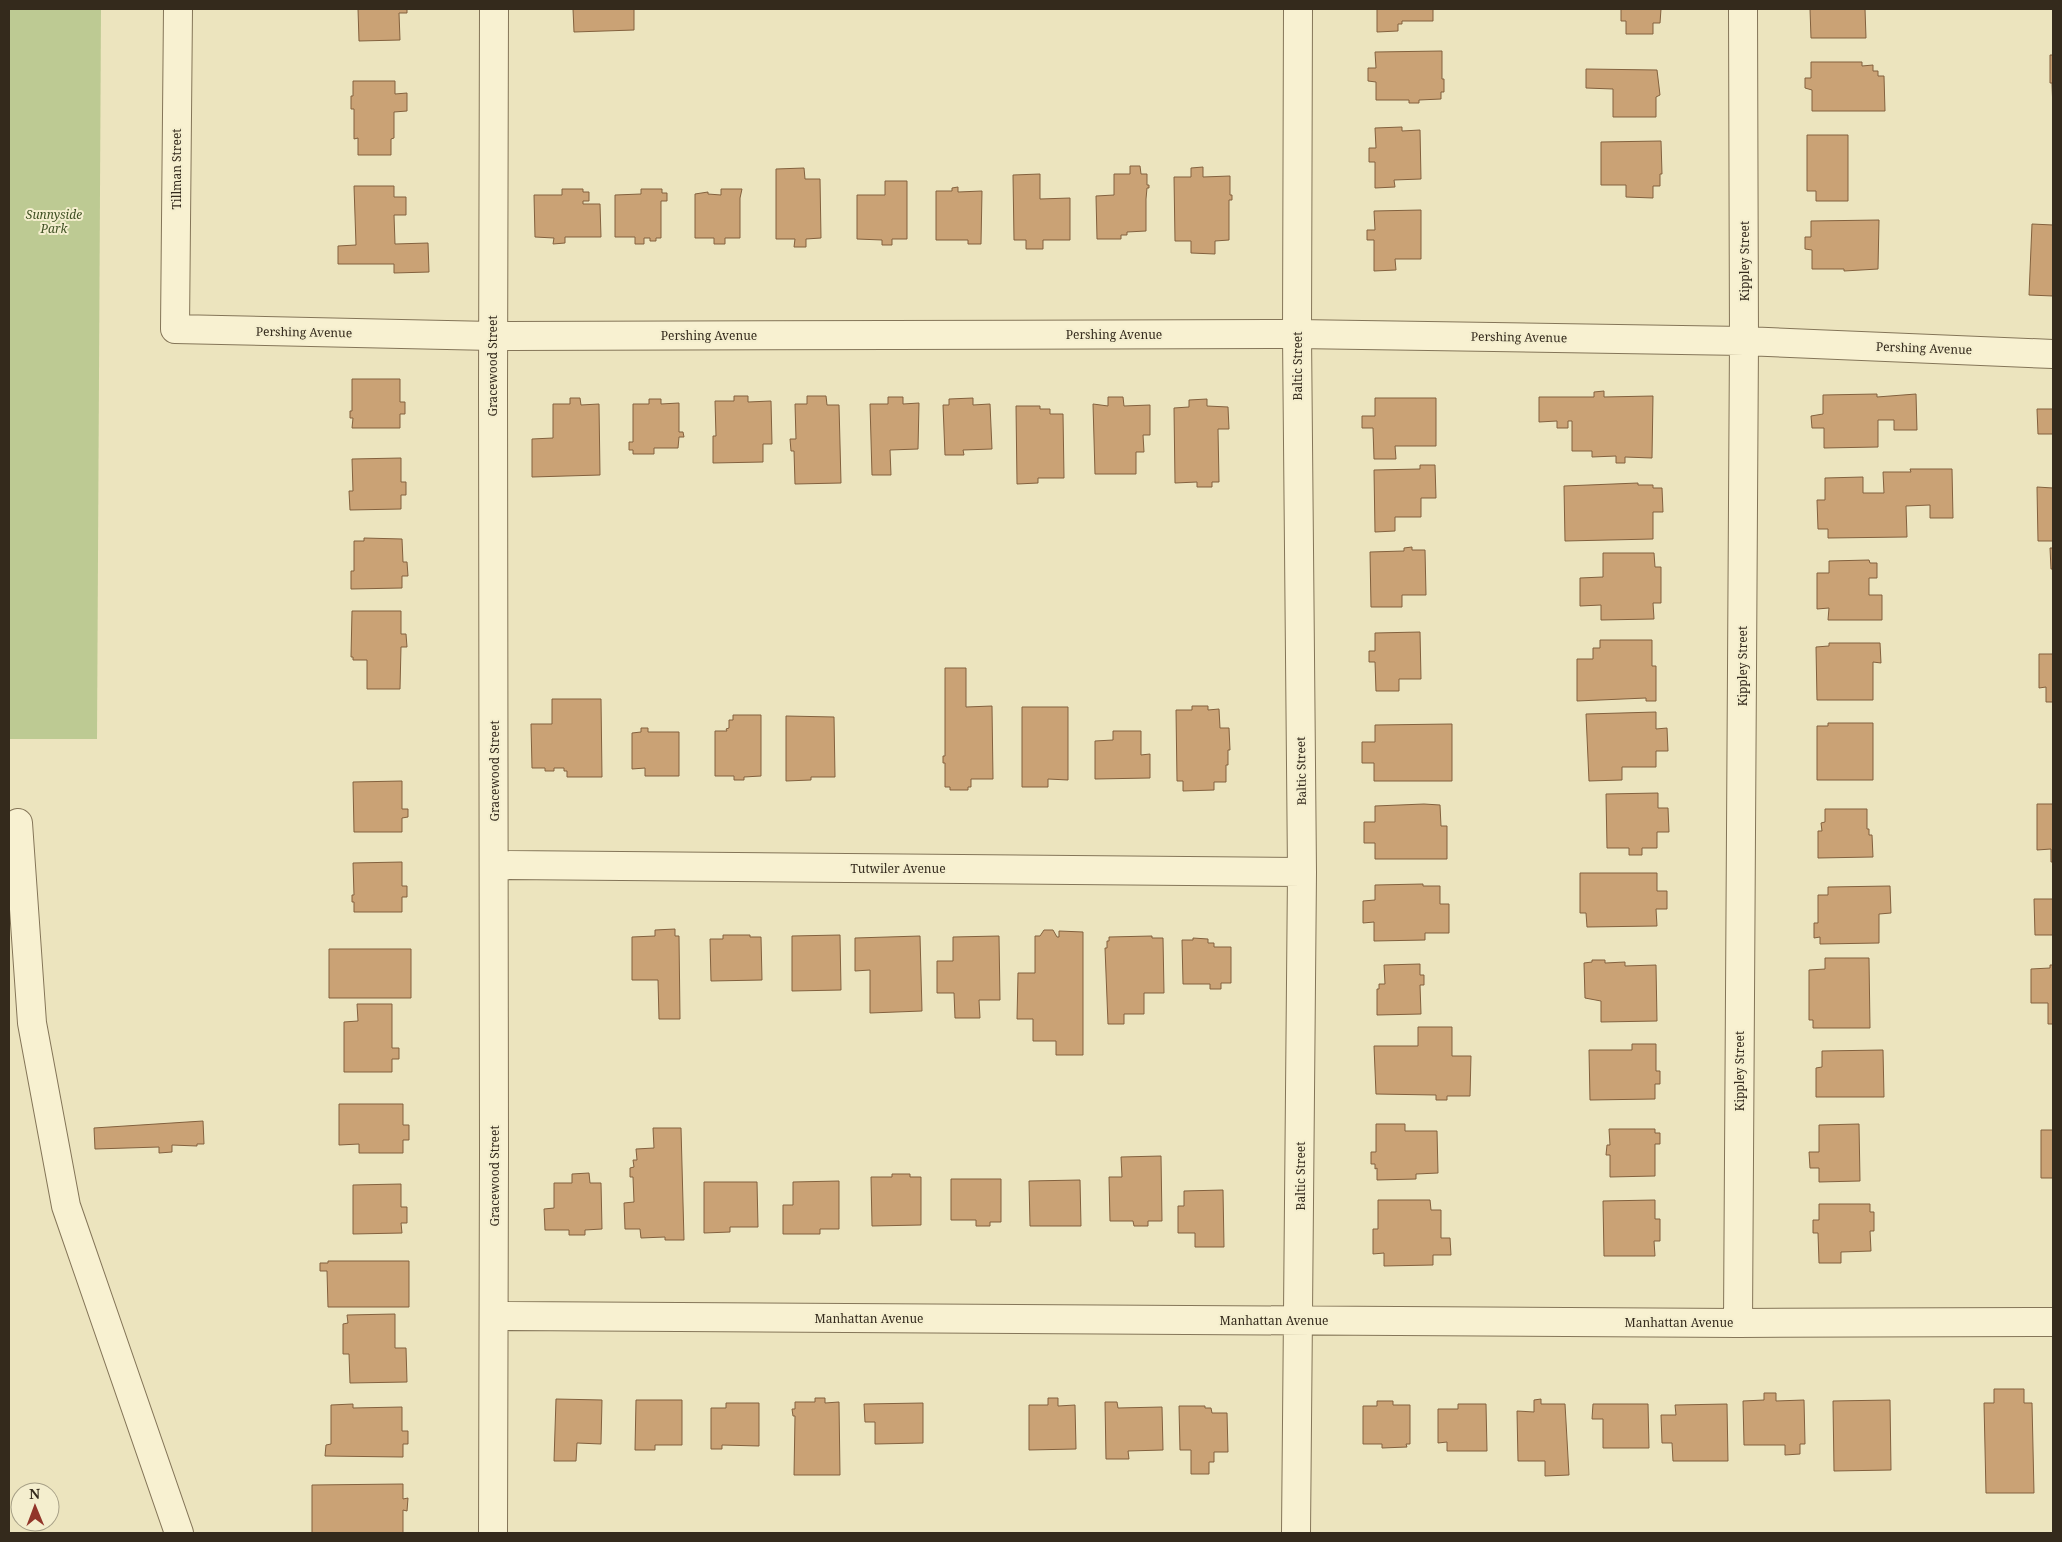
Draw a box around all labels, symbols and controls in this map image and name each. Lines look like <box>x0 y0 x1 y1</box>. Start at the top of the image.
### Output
street label: Tillman Street <box>168 128 185 210</box>
park label: Sunnyside Park <box>26 206 82 237</box>
street label: Kippley Street <box>1736 221 1753 301</box>
street label: Gracewood Street <box>484 315 501 417</box>
street label: Pershing Avenue <box>256 323 352 341</box>
street label: Pershing Avenue <box>1066 326 1162 343</box>
street label: Pershing Avenue <box>661 327 757 344</box>
street label: Pershing Avenue <box>1471 328 1567 346</box>
street label: Baltic Street <box>1289 332 1306 400</box>
street label: Pershing Avenue <box>1876 338 1972 358</box>
street label: Kippley Street <box>1734 626 1751 706</box>
street label: Gracewood Street <box>486 720 503 822</box>
street label: Baltic Street <box>1292 736 1310 806</box>
street label: Tutwiler Avenue <box>850 860 946 877</box>
street label: Kippley Street <box>1731 1031 1748 1111</box>
street label: Gracewood Street <box>486 1125 503 1227</box>
street label: Baltic Street <box>1292 1142 1309 1210</box>
street label: Manhattan Avenue <box>814 1310 924 1327</box>
street label: Manhattan Avenue <box>1219 1312 1329 1329</box>
street label: Manhattan Avenue <box>1624 1314 1734 1331</box>
north arrow <box>10 1482 60 1532</box>
text: N <box>29 1484 40 1503</box>

